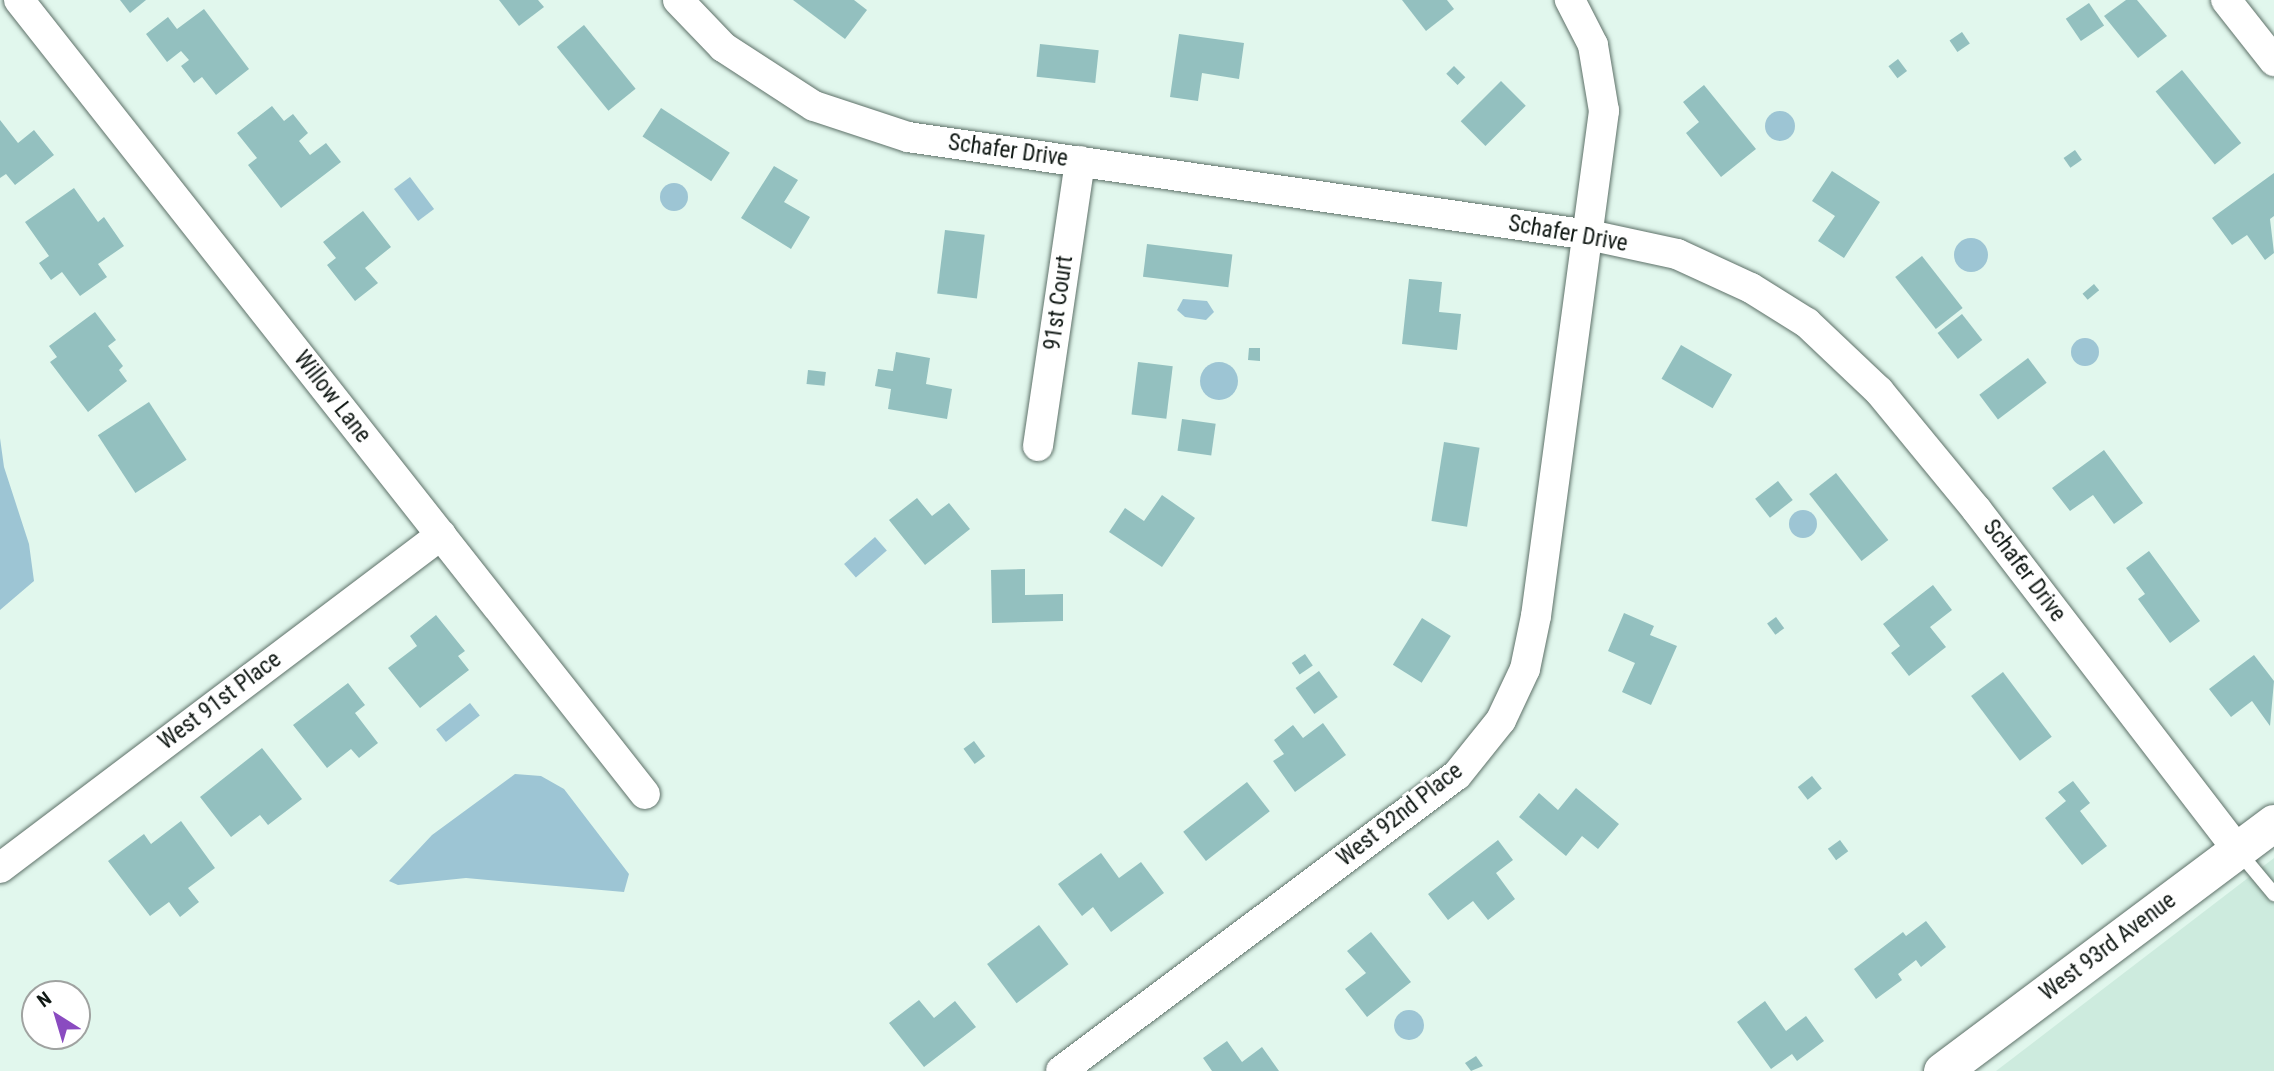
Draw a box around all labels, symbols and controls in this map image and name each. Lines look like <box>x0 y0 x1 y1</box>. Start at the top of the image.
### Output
street label: Schafer Drive <box>946 129 1070 173</box>
street label: Schafer Drive <box>1506 210 1630 258</box>
street label: 91st Court <box>1039 254 1079 352</box>
street label: Willow Lane <box>288 346 376 448</box>
street label: Schafer Drive <box>1977 515 2071 627</box>
street label: West 91st Place <box>153 646 287 756</box>
street label: West 92nd Place <box>1332 757 1468 873</box>
street label: West 93rd Avenue <box>2035 887 2181 1007</box>
north arrow <box>21 980 91 1050</box>
text: N <box>33 987 56 1012</box>

